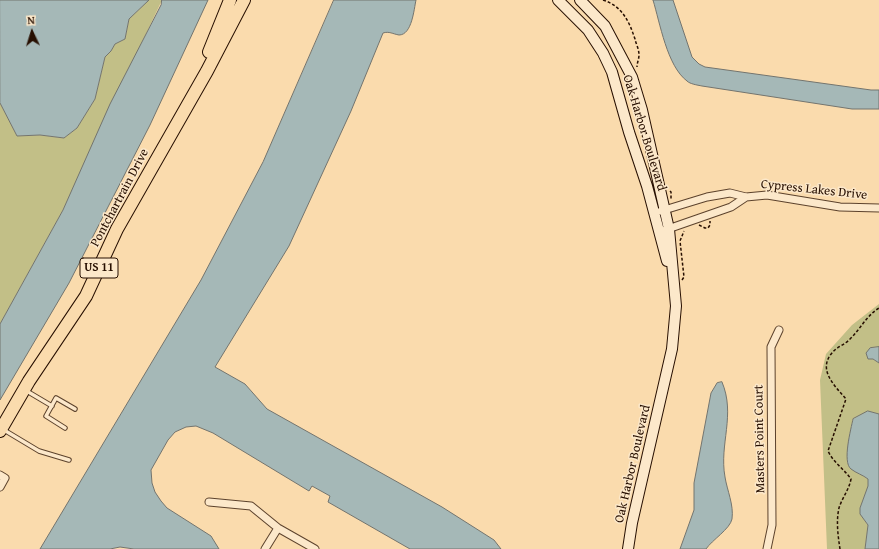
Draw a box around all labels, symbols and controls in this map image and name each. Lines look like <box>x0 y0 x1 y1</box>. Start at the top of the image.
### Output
north arrow <box>12 12 52 52</box>
text: N <box>27 12 35 28</box>
street label: Oak Harbor Boulevard <box>619 73 669 193</box>
street label: Pontchartrain Drive <box>88 146 152 250</box>
street label: Cypress Lakes Drive <box>760 177 868 203</box>
road number: US 11 <box>80 258 118 278</box>
street label: Masters Point Court <box>751 385 769 493</box>
street label: Oak Harbor Boulevard <box>612 404 654 524</box>

